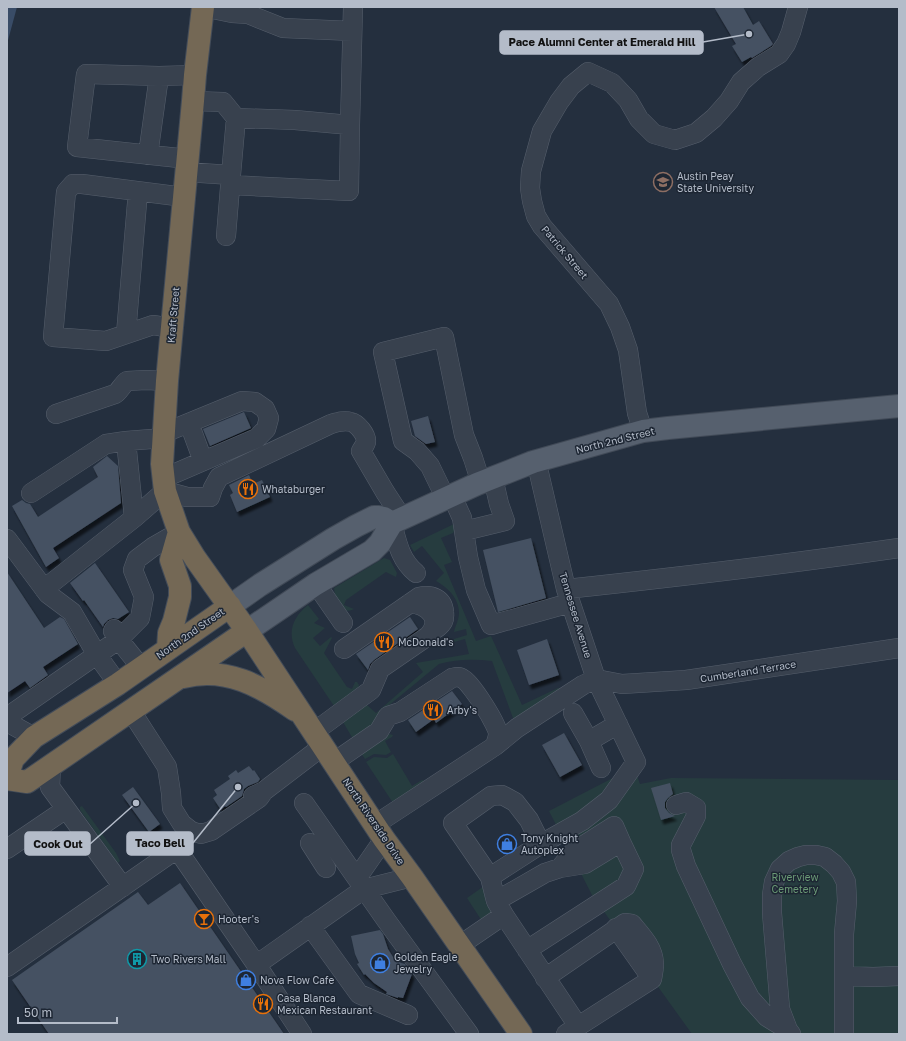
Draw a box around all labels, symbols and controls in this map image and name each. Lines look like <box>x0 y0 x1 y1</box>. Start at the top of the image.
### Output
callout: Pace Alumni Center at Emerald Hill <box>500 31 703 54</box>
text: Pace Alumni Center at Emerald Hill <box>509 35 696 48</box>
place label: Austin Peay State University <box>677 170 754 194</box>
school or university icon: Austin Peay State University <box>652 171 674 193</box>
street label: Patrick Street <box>539 223 591 281</box>
street label: Kraft Street <box>165 286 181 344</box>
street label: North 2nd Street <box>574 424 656 456</box>
restaurant icon: Whataburger <box>237 478 259 500</box>
place label: Whataburger <box>262 483 325 495</box>
street label: Tennessee Avenue <box>557 571 595 660</box>
street label: North 2nd Street <box>154 605 226 661</box>
restaurant icon: McDonald's <box>373 631 395 653</box>
place label: McDonald's <box>398 636 454 648</box>
street label: Cumberland Terrace <box>699 657 797 685</box>
restaurant icon: Arby's <box>422 699 444 721</box>
place label: Arby's <box>447 704 477 716</box>
street label: North Riverside Drive <box>340 775 408 867</box>
callout: Cook Out <box>25 832 90 855</box>
callout: Taco Bell <box>127 832 193 855</box>
place label: Tony Knight Autoplex <box>521 832 578 856</box>
shop icon: Tony Knight Autoplex <box>496 833 518 855</box>
text: Taco Bell <box>135 836 185 849</box>
text: Cook Out <box>33 837 83 850</box>
park label: Riverview Cemetery <box>772 871 819 895</box>
bar icon: Hooter's <box>193 908 215 930</box>
place label: Hooter's <box>218 913 259 925</box>
building icon: Two Rivers Mall <box>126 948 148 970</box>
place label: Golden Eagle Jewelry <box>394 951 458 975</box>
shop icon: Golden Eagle Jewelry <box>369 952 391 974</box>
place label: Two Rivers Mall <box>151 953 226 965</box>
shop icon: Nova Flow Cafe <box>235 969 257 991</box>
place label: Nova Flow Cafe <box>260 974 334 986</box>
place label: Casa Blanca Mexican Restaurant <box>277 992 372 1016</box>
restaurant icon: Casa Blanca Mexican Restaurant <box>252 993 274 1015</box>
scale bar <box>18 999 117 1025</box>
text: 50 m <box>24 1005 52 1020</box>

